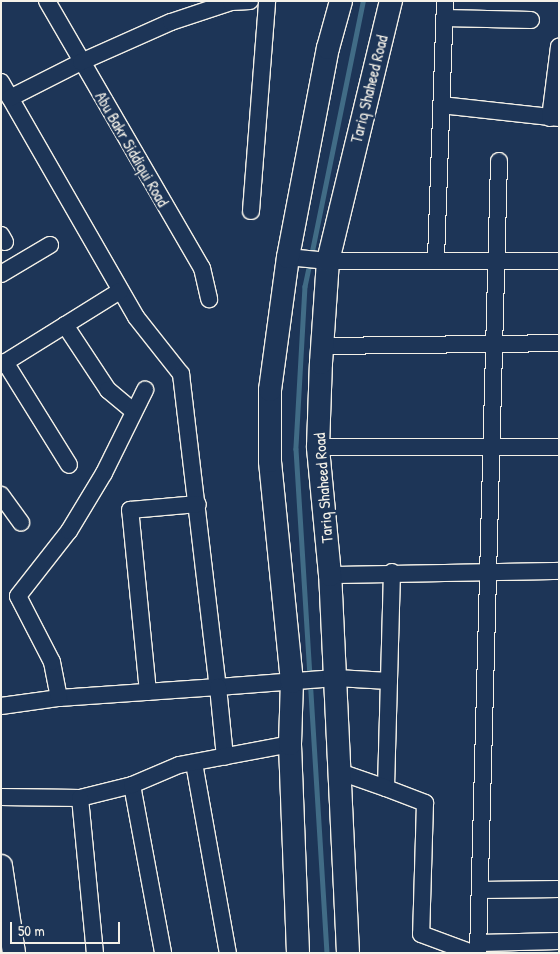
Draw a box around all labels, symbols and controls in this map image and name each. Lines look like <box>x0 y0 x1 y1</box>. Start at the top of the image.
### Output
street label: Tariq Shaheed Road <box>346 33 392 145</box>
street label: Abu Bakr Siddiqui Road <box>91 88 173 210</box>
street label: Tariq Shaheed Road <box>310 432 336 544</box>
scale bar <box>12 912 122 944</box>
text: 50 m <box>18 920 45 941</box>

